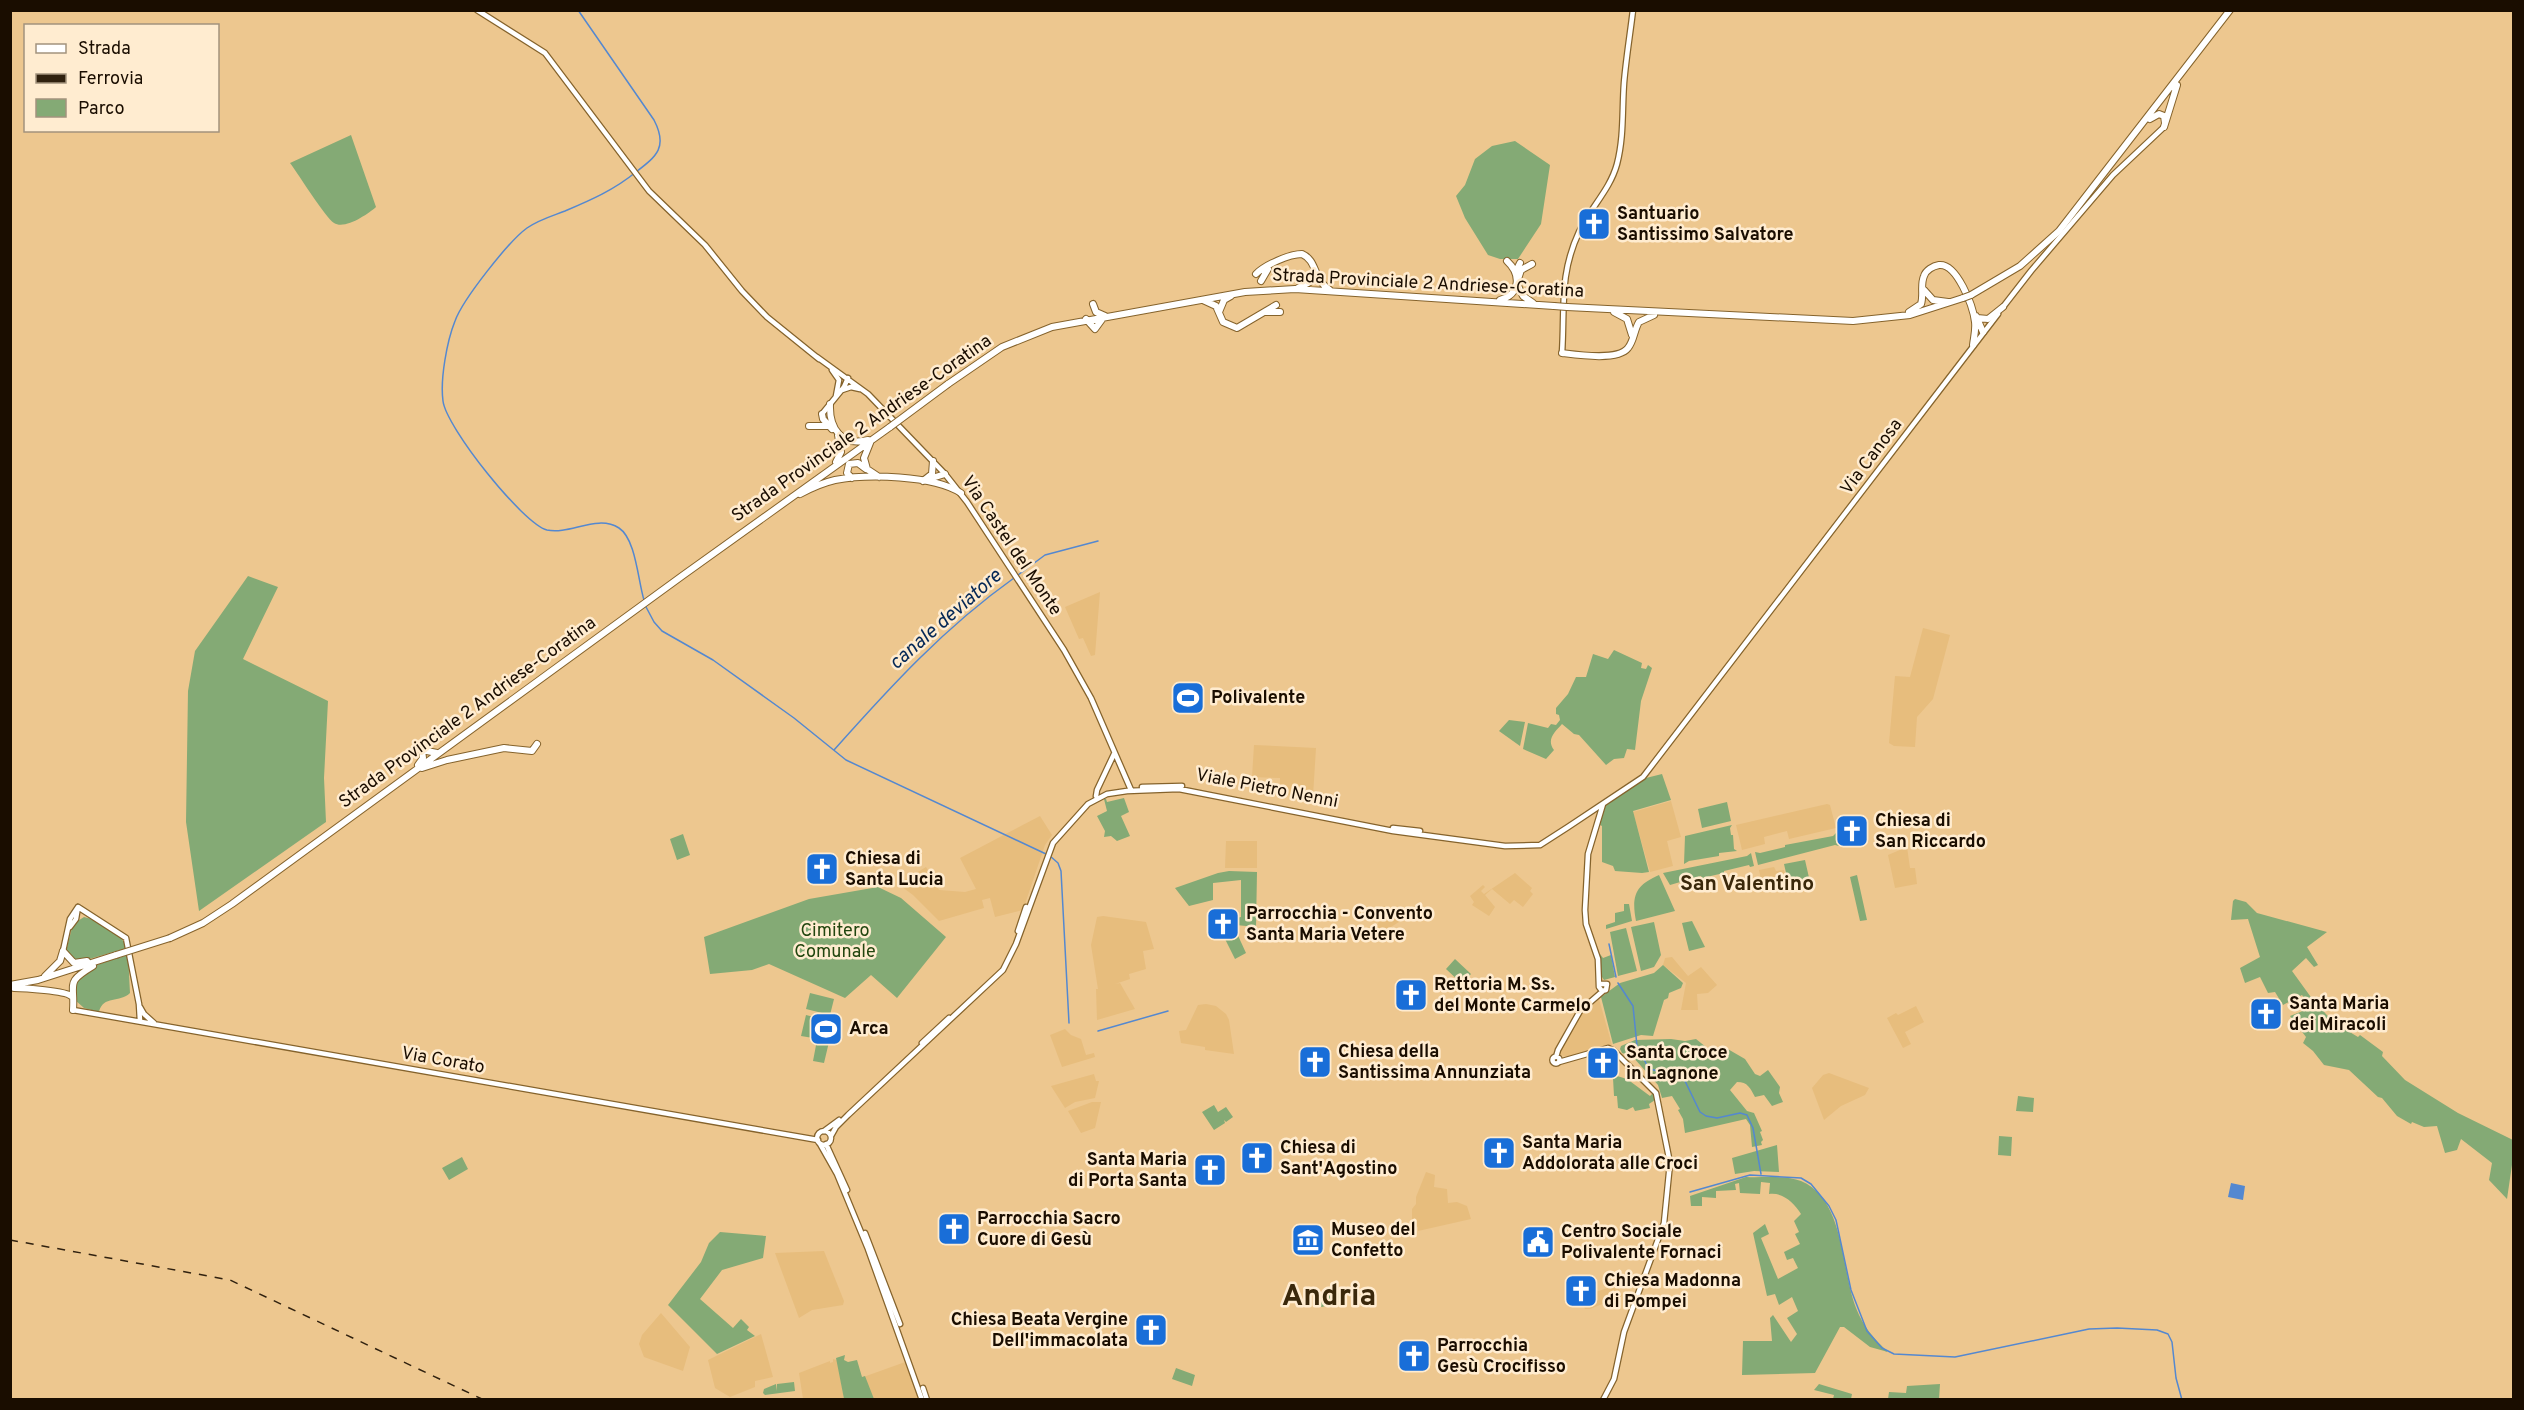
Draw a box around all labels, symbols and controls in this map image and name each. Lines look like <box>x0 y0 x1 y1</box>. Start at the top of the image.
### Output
legend <box>24 24 219 132</box>
text: Strada <box>78 38 131 61</box>
text: Ferrovia <box>78 68 143 91</box>
text: Parco <box>78 98 124 121</box>
place label: Santuario Santissimo Salvatore <box>1617 203 1793 247</box>
church icon: Santuario Santissimo Salvatore <box>1576 206 1612 242</box>
street label: Strada Provinciale 2 Andriese-Coratina <box>1271 264 1585 304</box>
street label: Strada Provinciale 2 Andriese-Coratina <box>727 330 997 528</box>
street label: Via Canosa <box>1836 414 1908 500</box>
street label: Via Castel del Monte <box>956 472 1066 620</box>
water label: canale deviatore <box>884 563 1008 676</box>
street label: Strada Provinciale 2 Andriese-Coratina <box>335 612 601 814</box>
sports icon: Polivalente <box>1170 680 1206 716</box>
place label: Polivalente <box>1211 687 1305 710</box>
street label: Viale Pietro Nenni <box>1194 764 1340 814</box>
place label: Chiesa di San Riccardo <box>1875 810 1986 854</box>
church icon: Chiesa di San Riccardo <box>1834 813 1870 849</box>
place label: Chiesa di Santa Lucia <box>845 848 944 892</box>
church icon: Chiesa di Santa Lucia <box>804 851 840 887</box>
district label: San Valentino <box>1680 871 1814 898</box>
place label: Parrocchia - Convento Santa Maria Vetere <box>1246 903 1433 947</box>
church icon: Parrocchia - Convento Santa Maria Vetere <box>1205 906 1241 942</box>
park label: Cimitero Comunale <box>794 920 876 964</box>
place label: Rettoria M. Ss. del Monte Carmelo <box>1434 974 1591 1018</box>
church icon: Rettoria M. Ss. del Monte Carmelo <box>1393 977 1429 1013</box>
place label: Santa Maria dei Miracoli <box>2289 993 2389 1037</box>
church icon: Santa Maria dei Miracoli <box>2248 996 2284 1032</box>
sports icon: Arca <box>808 1011 844 1047</box>
place label: Arca <box>849 1018 889 1041</box>
place label: Chiesa della Santissima Annunziata <box>1338 1041 1531 1085</box>
street label: Via Corato <box>400 1042 486 1080</box>
place label: Santa Croce in Lagnone <box>1626 1042 1728 1086</box>
church icon: Chiesa della Santissima Annunziata <box>1297 1044 1333 1080</box>
church icon: Santa Croce in Lagnone <box>1585 1045 1621 1081</box>
place label: Santa Maria Addolorata alle Croci <box>1522 1132 1698 1176</box>
church icon: Santa Maria Addolorata alle Croci <box>1481 1135 1517 1171</box>
place label: Chiesa di Sant'Agostino <box>1280 1137 1397 1181</box>
church icon: Chiesa di Sant'Agostino <box>1239 1140 1275 1176</box>
place label: Santa Maria di Porta Santa <box>1068 1149 1187 1193</box>
church icon: Santa Maria di Porta Santa <box>1192 1152 1228 1188</box>
place label: Parrocchia Sacro Cuore di Gesù <box>977 1208 1121 1252</box>
church icon: Parrocchia Sacro Cuore di Gesù <box>936 1211 972 1247</box>
place label: Museo del Confetto <box>1331 1219 1416 1263</box>
place label: Centro Sociale Polivalente Fornaci <box>1561 1221 1722 1265</box>
museum icon: Museo del Confetto <box>1290 1222 1326 1258</box>
public building icon: Centro Sociale Polivalente Fornaci <box>1520 1224 1556 1260</box>
place label: Chiesa Madonna di Pompei <box>1604 1270 1741 1314</box>
church icon: Chiesa Madonna di Pompei <box>1563 1273 1599 1309</box>
district label: Andria <box>1282 1279 1376 1316</box>
place label: Chiesa Beata Vergine Dell'immacolata <box>951 1309 1128 1353</box>
church icon: Chiesa Beata Vergine Dell'immacolata <box>1133 1312 1169 1348</box>
place label: Parrocchia Gesù Crocifisso <box>1437 1335 1566 1379</box>
church icon: Parrocchia Gesù Crocifisso <box>1396 1338 1432 1374</box>

